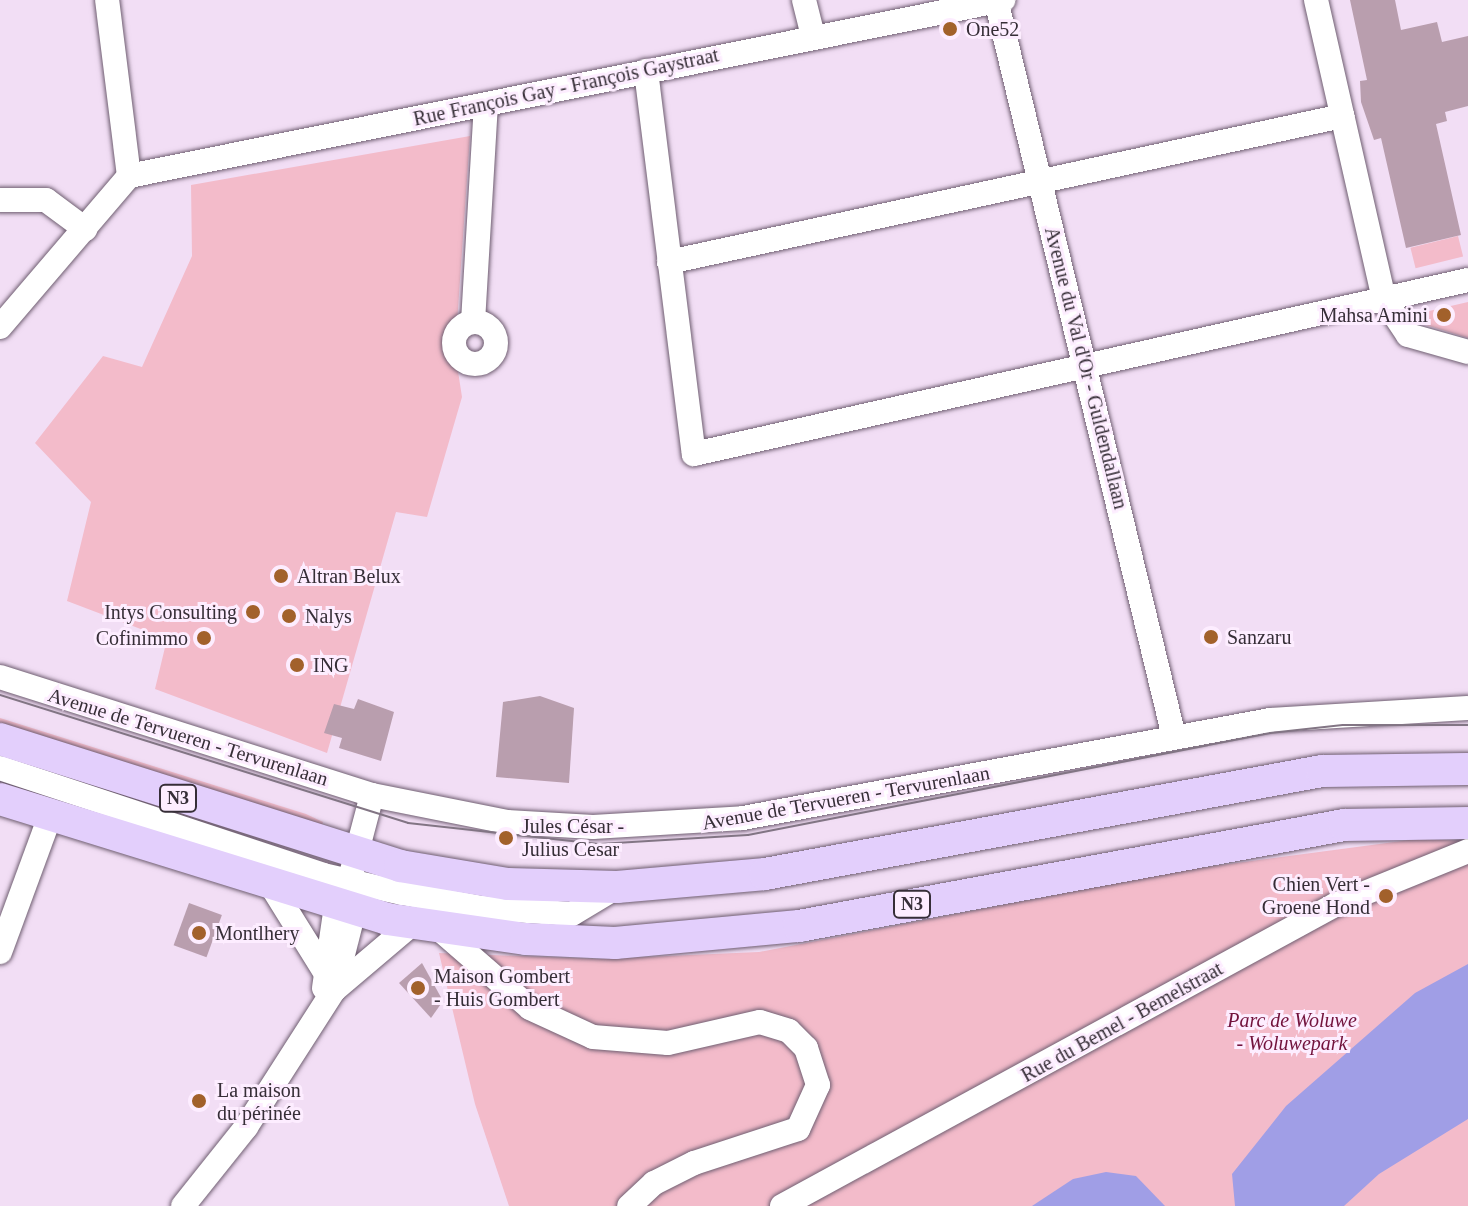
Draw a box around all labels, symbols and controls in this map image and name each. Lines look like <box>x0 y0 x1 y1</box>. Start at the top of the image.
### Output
place label: One52 <box>966 17 1019 41</box>
marker: One52 <box>941 20 959 38</box>
street label: Rue François Gay - François Gaystraat <box>411 43 721 131</box>
street label: Avenue du Val d'Or - Guldendallaan <box>1039 224 1133 512</box>
place label: Mahsa Amini <box>1319 303 1428 327</box>
marker: Mahsa Amini <box>1435 306 1453 324</box>
place label: Altran Belux <box>297 564 401 588</box>
marker: Altran Belux <box>272 567 290 585</box>
place label: Intys Consulting <box>104 600 237 624</box>
marker: Intys Consulting <box>244 603 262 621</box>
place label: Nalys <box>305 604 352 628</box>
marker: Nalys <box>280 607 298 625</box>
place label: Sanzaru <box>1227 625 1291 649</box>
place label: Cofinimmo <box>96 626 188 650</box>
marker: Sanzaru <box>1202 628 1220 646</box>
marker: Cofinimmo <box>195 629 213 647</box>
place label: ING <box>313 653 349 677</box>
marker: ING <box>288 656 306 674</box>
street label: Avenue de Tervueren - Tervurenlaan <box>45 683 331 791</box>
street label: Avenue de Tervueren - Tervurenlaan <box>700 761 992 835</box>
road number: N3 <box>158 784 198 812</box>
place label: Jules César - Julius Cesar <box>522 814 624 861</box>
marker: Jules César - Julius Cesar <box>497 829 515 847</box>
place label: Chien Vert - Groene Hond <box>1262 872 1370 919</box>
marker: Chien Vert - Groene Hond <box>1377 887 1395 905</box>
road number: N3 <box>892 890 932 918</box>
place label: Montlhery <box>215 921 299 945</box>
marker: Montlhery <box>190 924 208 942</box>
street label: Rue du Bemel - Bemelstraat <box>1017 957 1227 1087</box>
place label: Maison Gombert - Huis Gombert <box>434 964 570 1011</box>
marker: Maison Gombert - Huis Gombert <box>409 979 427 997</box>
park label: Parc de Woluwe - Woluwepark <box>1227 1008 1357 1055</box>
place label: La maison du périnée <box>217 1078 301 1125</box>
marker: La maison du périnée <box>188 1090 210 1112</box>

